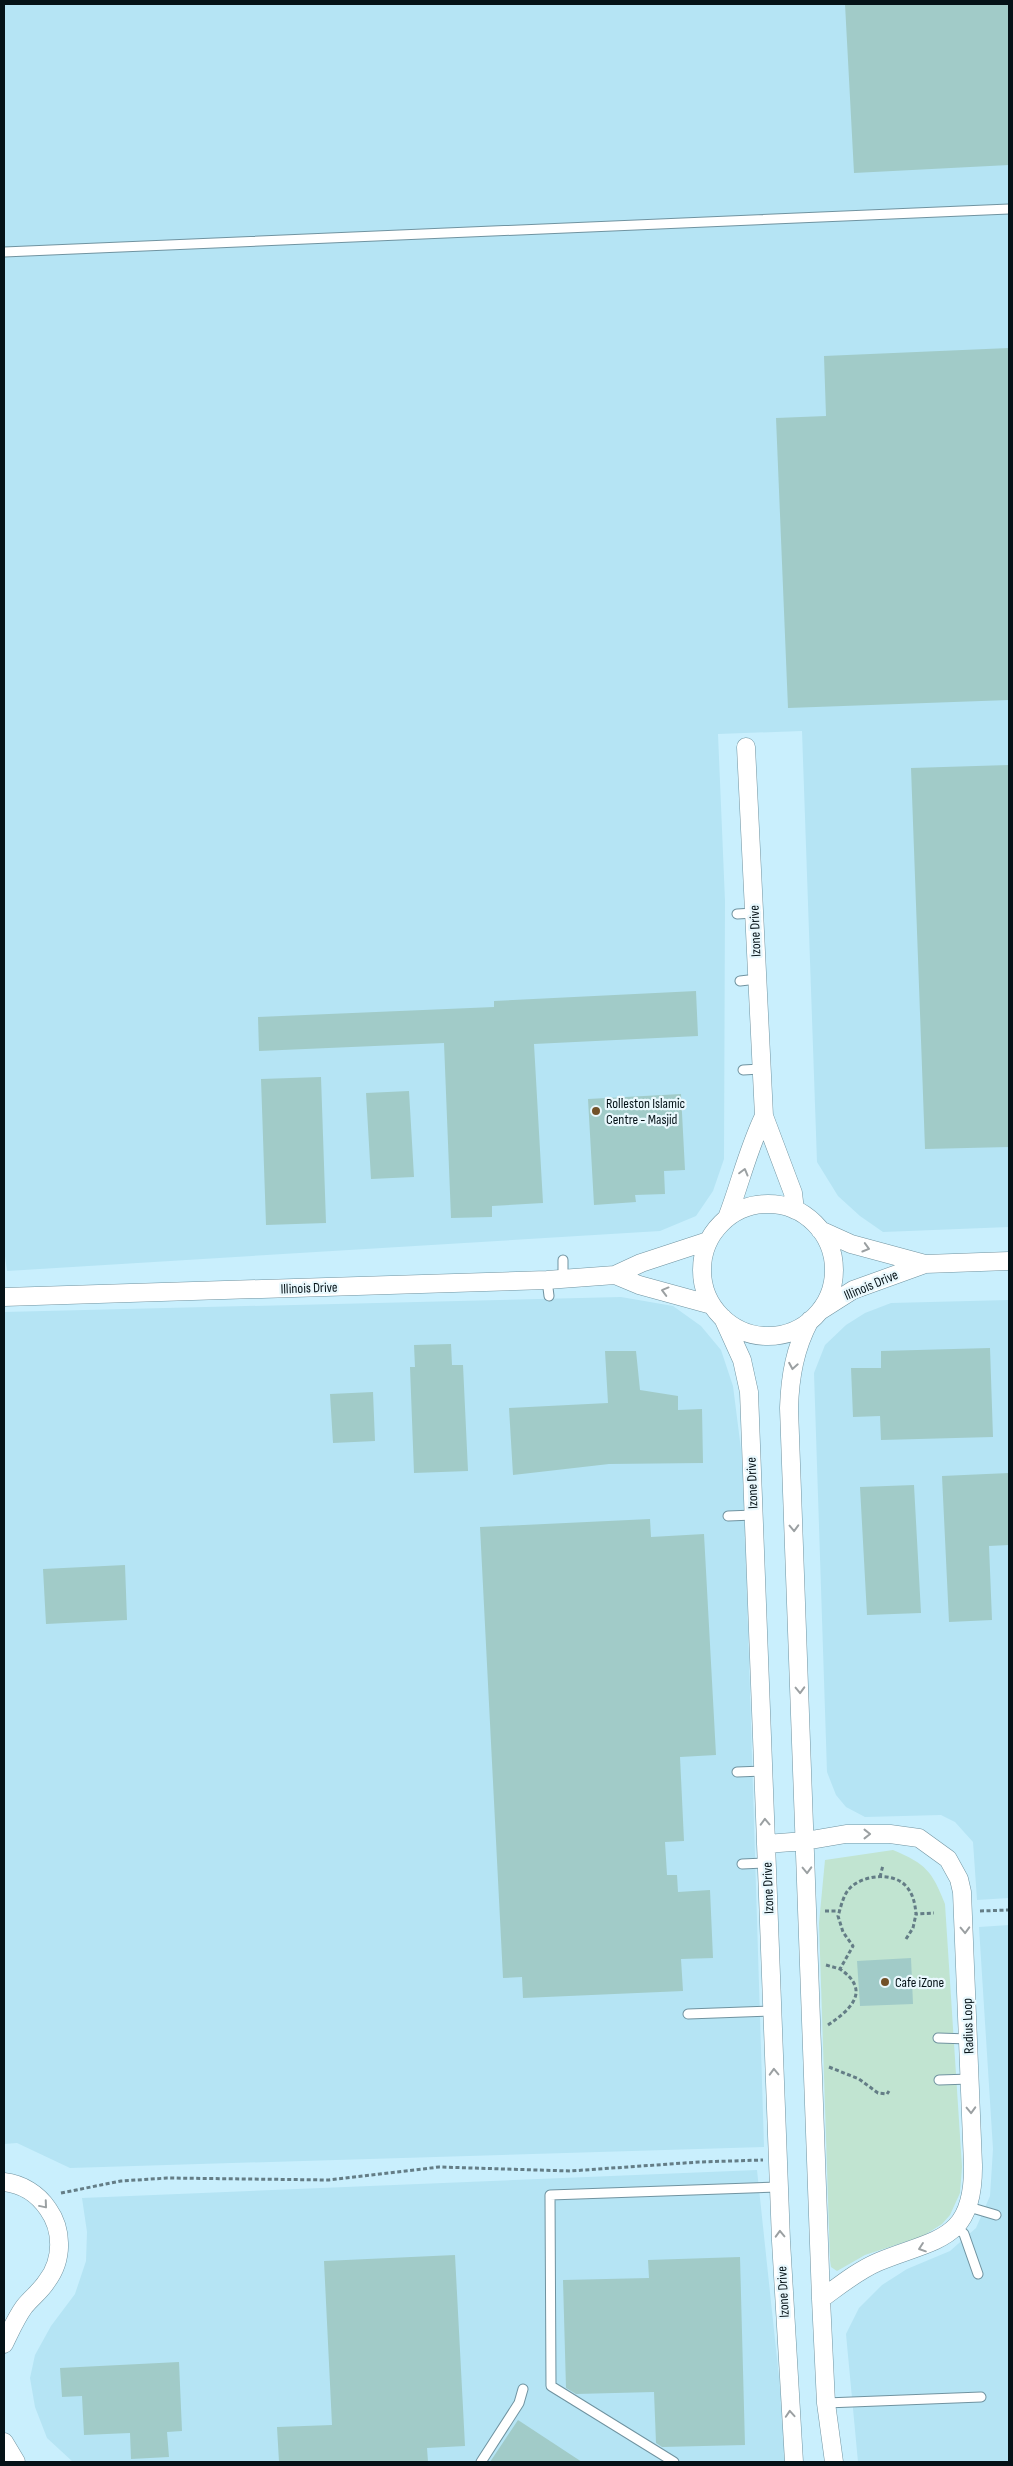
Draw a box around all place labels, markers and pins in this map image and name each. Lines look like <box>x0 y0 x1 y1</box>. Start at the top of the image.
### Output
place label: Rolleston Islamic Centre - Masjid <box>606 1095 685 1128</box>
marker: Rolleston Islamic Centre - Masjid <box>590 1105 602 1117</box>
place label: Cafe iZone <box>895 1974 944 1991</box>
marker: Cafe iZone <box>879 1976 891 1988</box>

